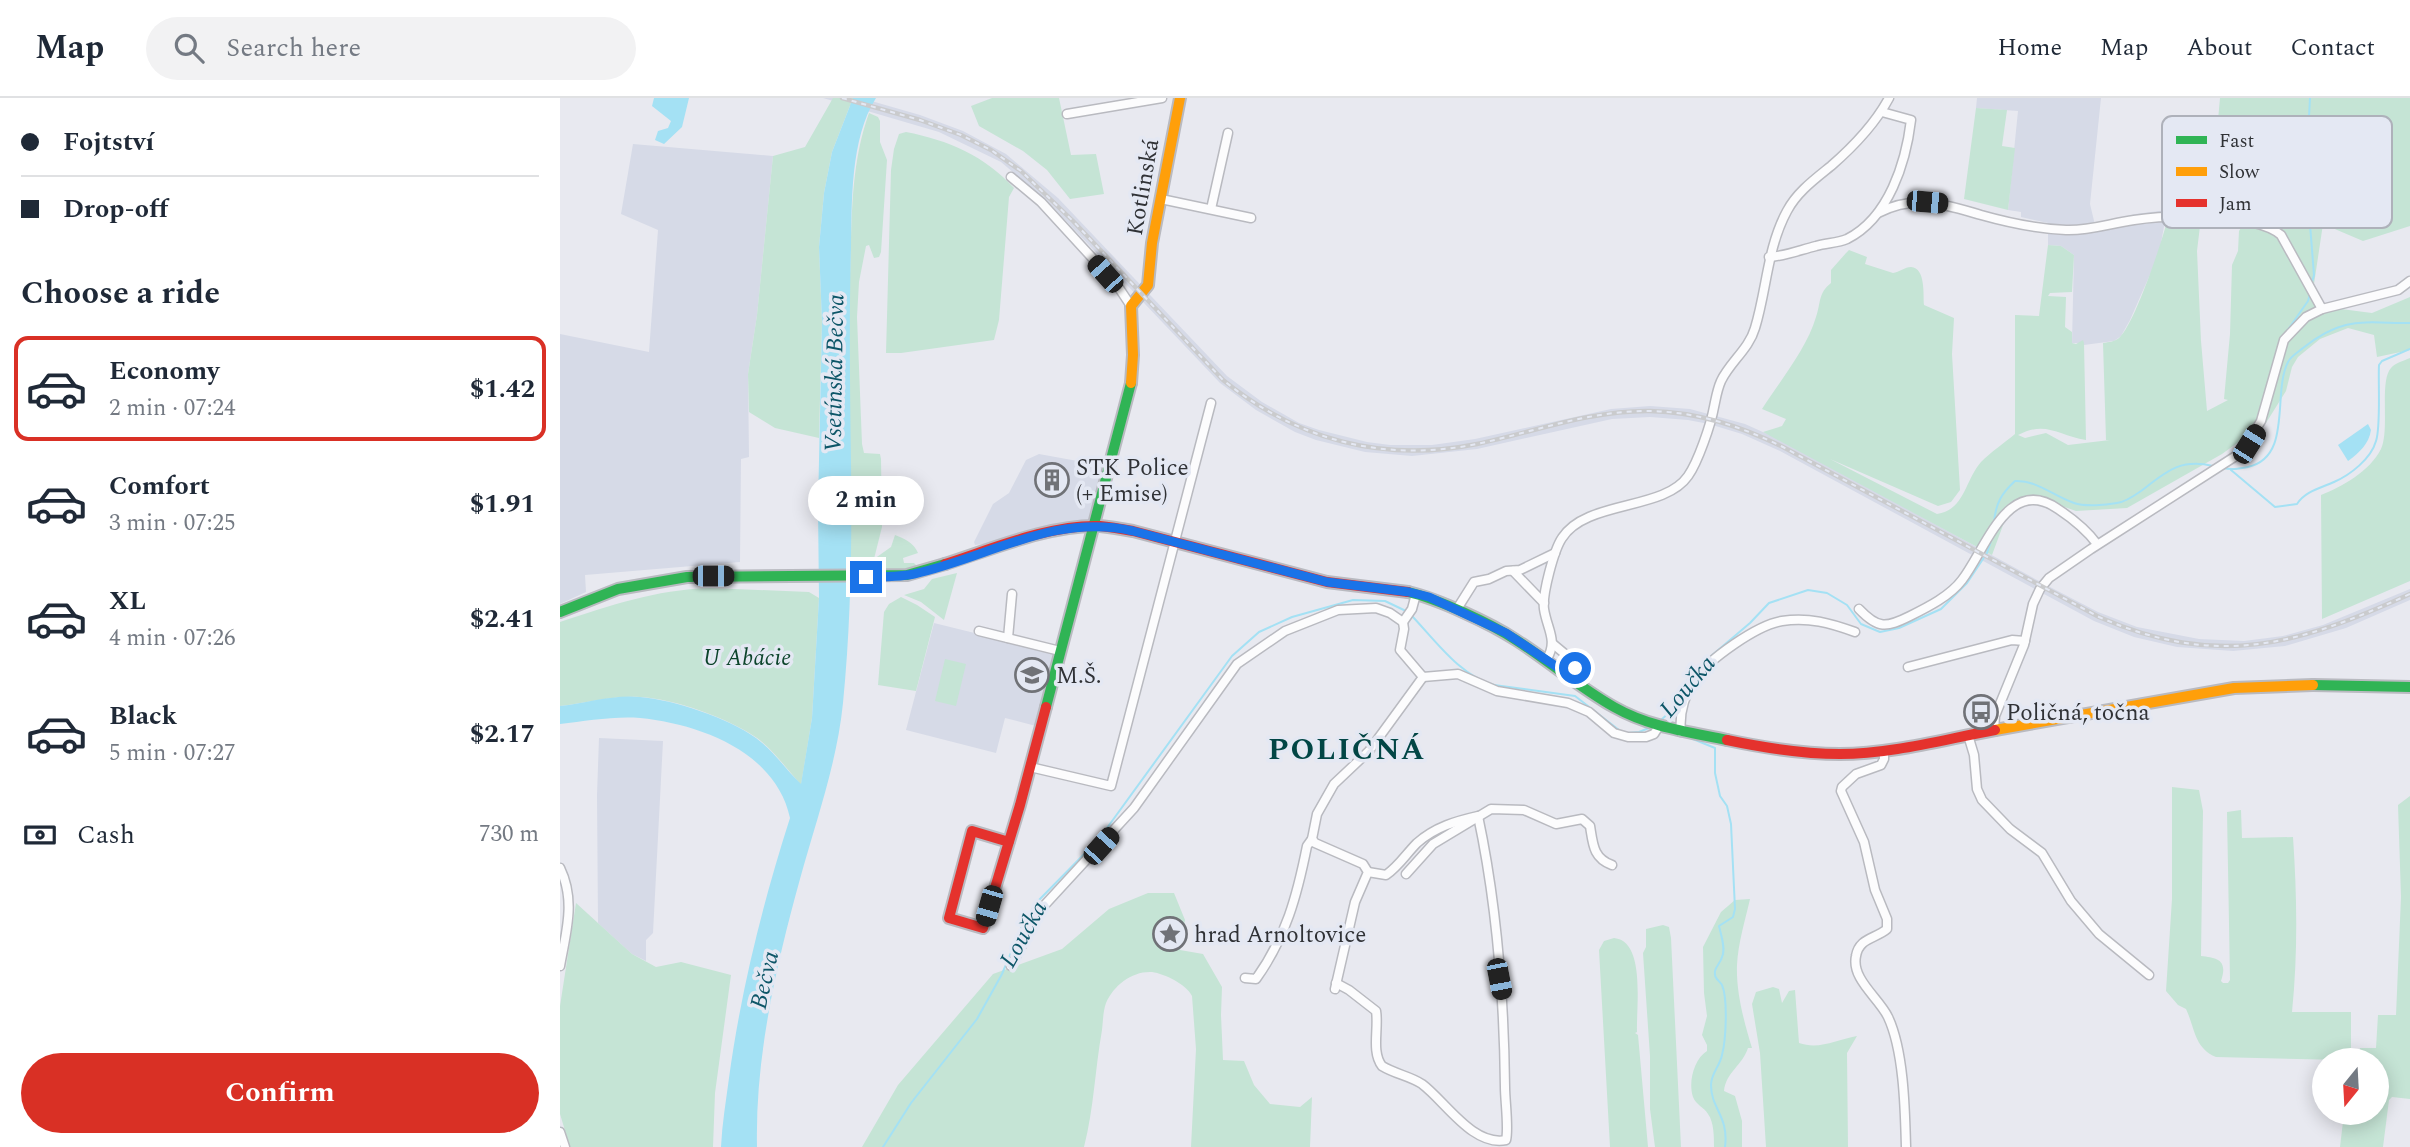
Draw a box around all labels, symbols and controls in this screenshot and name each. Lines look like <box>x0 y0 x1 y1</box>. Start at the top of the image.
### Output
search box <box>146 17 636 80</box>
text: Map <box>35 23 104 73</box>
text: Search here <box>226 28 361 68</box>
icon: search <box>170 29 208 67</box>
text: Home <box>1997 30 2062 66</box>
text: Map <box>2100 30 2148 66</box>
text: About <box>2186 30 2252 66</box>
text: Contact <box>2290 30 2375 66</box>
legend <box>2162 116 2392 228</box>
text: Fojtství <box>63 122 154 162</box>
text: Fast <box>2219 127 2255 156</box>
street label: Kotlinská <box>1118 136 1169 238</box>
text: Slow <box>2219 158 2260 187</box>
text: Drop-off <box>63 189 168 229</box>
car <box>1906 190 1949 214</box>
text: Jam <box>2219 190 2251 219</box>
car <box>1084 251 1127 297</box>
text: Choose a ride <box>21 269 220 318</box>
water label: Vsetínská Bečva <box>816 294 854 452</box>
text: Economy <box>109 351 219 391</box>
icon: car <box>25 357 88 420</box>
text: $1.42 <box>470 369 535 409</box>
text: 2 min · 07:24 <box>109 391 236 426</box>
car <box>2229 421 2270 467</box>
place label: STK Police (+ Emise) <box>1076 451 1189 512</box>
building icon: STK Police (+ Emise) <box>1033 461 1071 499</box>
text: Comfort <box>109 466 210 506</box>
icon: car <box>25 472 88 535</box>
callout: 2 min <box>808 476 924 524</box>
text: 2 min <box>835 483 897 518</box>
text: $1.91 <box>470 484 535 524</box>
text: 3 min · 07:25 <box>109 506 236 541</box>
route end <box>850 561 882 593</box>
car <box>693 566 735 587</box>
text: XL <box>109 581 146 621</box>
icon: car <box>25 587 88 650</box>
text: $2.41 <box>470 599 535 639</box>
text: 4 min · 07:26 <box>109 621 236 656</box>
park label: U Abácie <box>703 641 791 676</box>
water label: Loučka <box>1651 647 1725 726</box>
route start <box>1559 652 1591 684</box>
school or university icon: M.Š. <box>1013 656 1051 694</box>
place label: M.Š. <box>1056 659 1102 694</box>
bus stop icon: Poličná, točna <box>1962 693 2000 731</box>
text: Black <box>109 696 177 736</box>
place label: Poličná, točna <box>2006 696 2150 731</box>
icon: car <box>25 702 88 765</box>
text: $2.17 <box>470 714 535 754</box>
district label: POLIČNÁ <box>1268 727 1426 773</box>
text: 5 min · 07:27 <box>109 736 236 771</box>
text: Cash <box>77 815 135 855</box>
icon: cash <box>21 816 59 854</box>
text: 730 m <box>479 817 539 852</box>
car <box>1080 823 1123 869</box>
car <box>974 883 1005 929</box>
water label: Loučka <box>991 894 1057 975</box>
place icon: hrad Arnoltovice <box>1151 915 1189 953</box>
place label: hrad Arnoltovice <box>1194 918 1367 953</box>
water label: Bečva <box>741 948 789 1013</box>
car <box>1485 956 1514 1002</box>
north arrow <box>2312 1048 2389 1125</box>
map controls <box>2312 1048 2389 1125</box>
button: Confirm <box>21 1053 539 1133</box>

